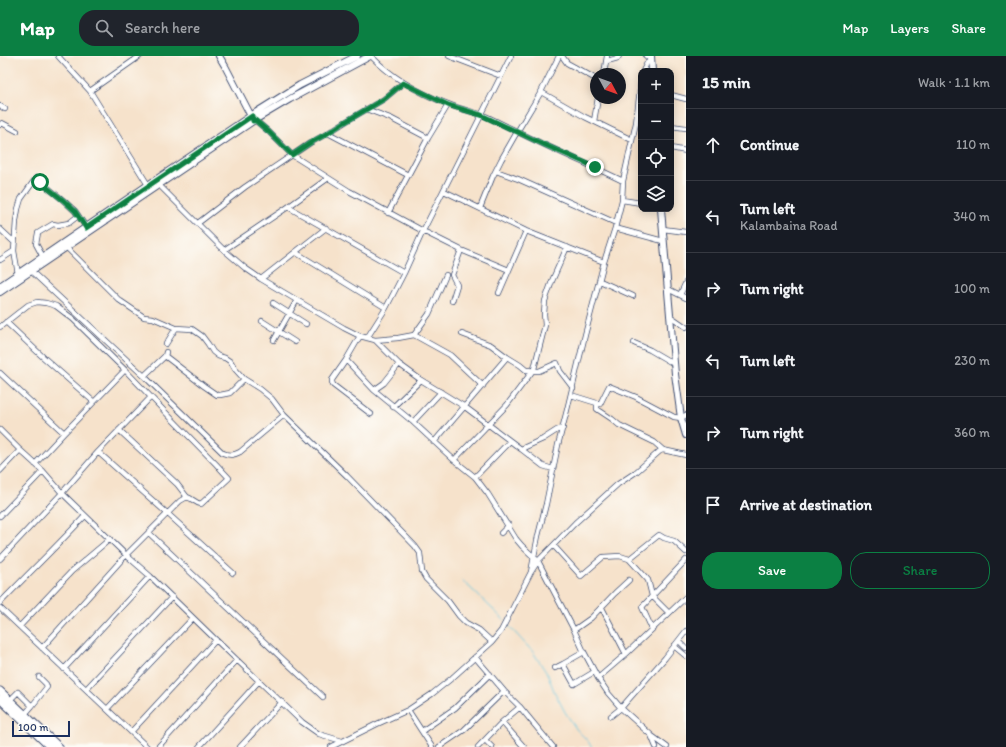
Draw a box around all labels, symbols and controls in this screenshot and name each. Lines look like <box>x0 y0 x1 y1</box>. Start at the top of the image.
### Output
search box <box>79 10 359 46</box>
text: Map <box>20 17 55 40</box>
icon: search <box>93 17 115 39</box>
text: Search here <box>125 19 200 37</box>
text: Map <box>843 20 868 37</box>
text: Layers <box>890 20 929 37</box>
text: Share <box>951 20 986 37</box>
north arrow <box>590 68 626 104</box>
map controls <box>638 68 674 212</box>
button: + <box>638 68 674 104</box>
text: 15 min <box>702 72 750 92</box>
text: Walk · 1.1 km <box>918 75 990 90</box>
button: − <box>638 104 674 140</box>
icon: ahead <box>702 134 724 156</box>
text: Continue <box>740 136 799 154</box>
text: 110 m <box>956 137 990 152</box>
button: locate <box>638 140 674 176</box>
route end <box>586 158 604 176</box>
route start <box>31 173 49 191</box>
button: layers <box>638 176 674 212</box>
text: Turn left <box>740 200 795 218</box>
icon: left <box>702 206 724 228</box>
text: 340 m <box>953 209 990 224</box>
text: Kalambaina Road <box>740 218 837 233</box>
icon: right <box>702 278 724 300</box>
text: Turn right <box>740 280 804 298</box>
text: 100 m <box>954 281 990 296</box>
icon: left <box>702 350 724 372</box>
text: Turn left <box>740 352 795 370</box>
text: 230 m <box>954 353 990 368</box>
icon: right <box>702 422 724 444</box>
text: Turn right <box>740 424 804 442</box>
text: 360 m <box>954 425 990 440</box>
icon: arrive <box>702 494 724 516</box>
text: Arrive at destination <box>740 496 872 514</box>
button: Save <box>702 552 842 589</box>
button: Share <box>850 552 990 589</box>
scale bar <box>12 719 70 738</box>
text: 100 m <box>18 721 48 734</box>

